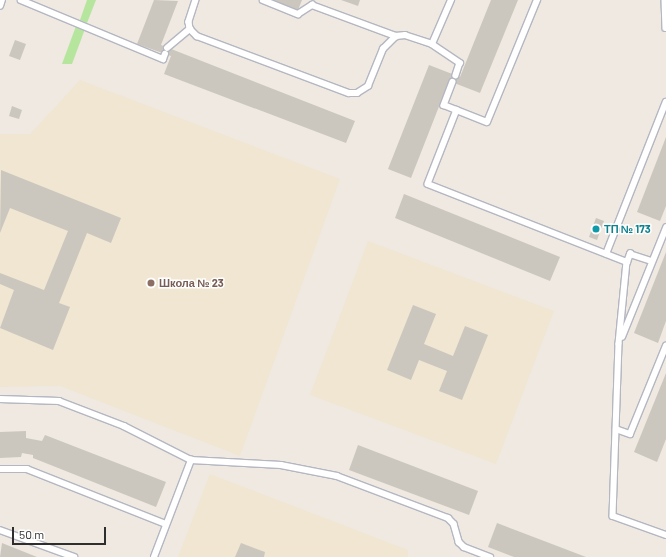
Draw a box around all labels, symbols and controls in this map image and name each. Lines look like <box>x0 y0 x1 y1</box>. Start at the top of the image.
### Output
place label: ТП № 173 <box>604 222 651 236</box>
marker: ТП № 173 <box>591 224 601 234</box>
place label: Школа № 23 <box>159 276 224 290</box>
marker: Школа № 23 <box>146 278 156 288</box>
scale bar <box>14 519 108 545</box>
text: 50 m <box>19 527 44 541</box>

